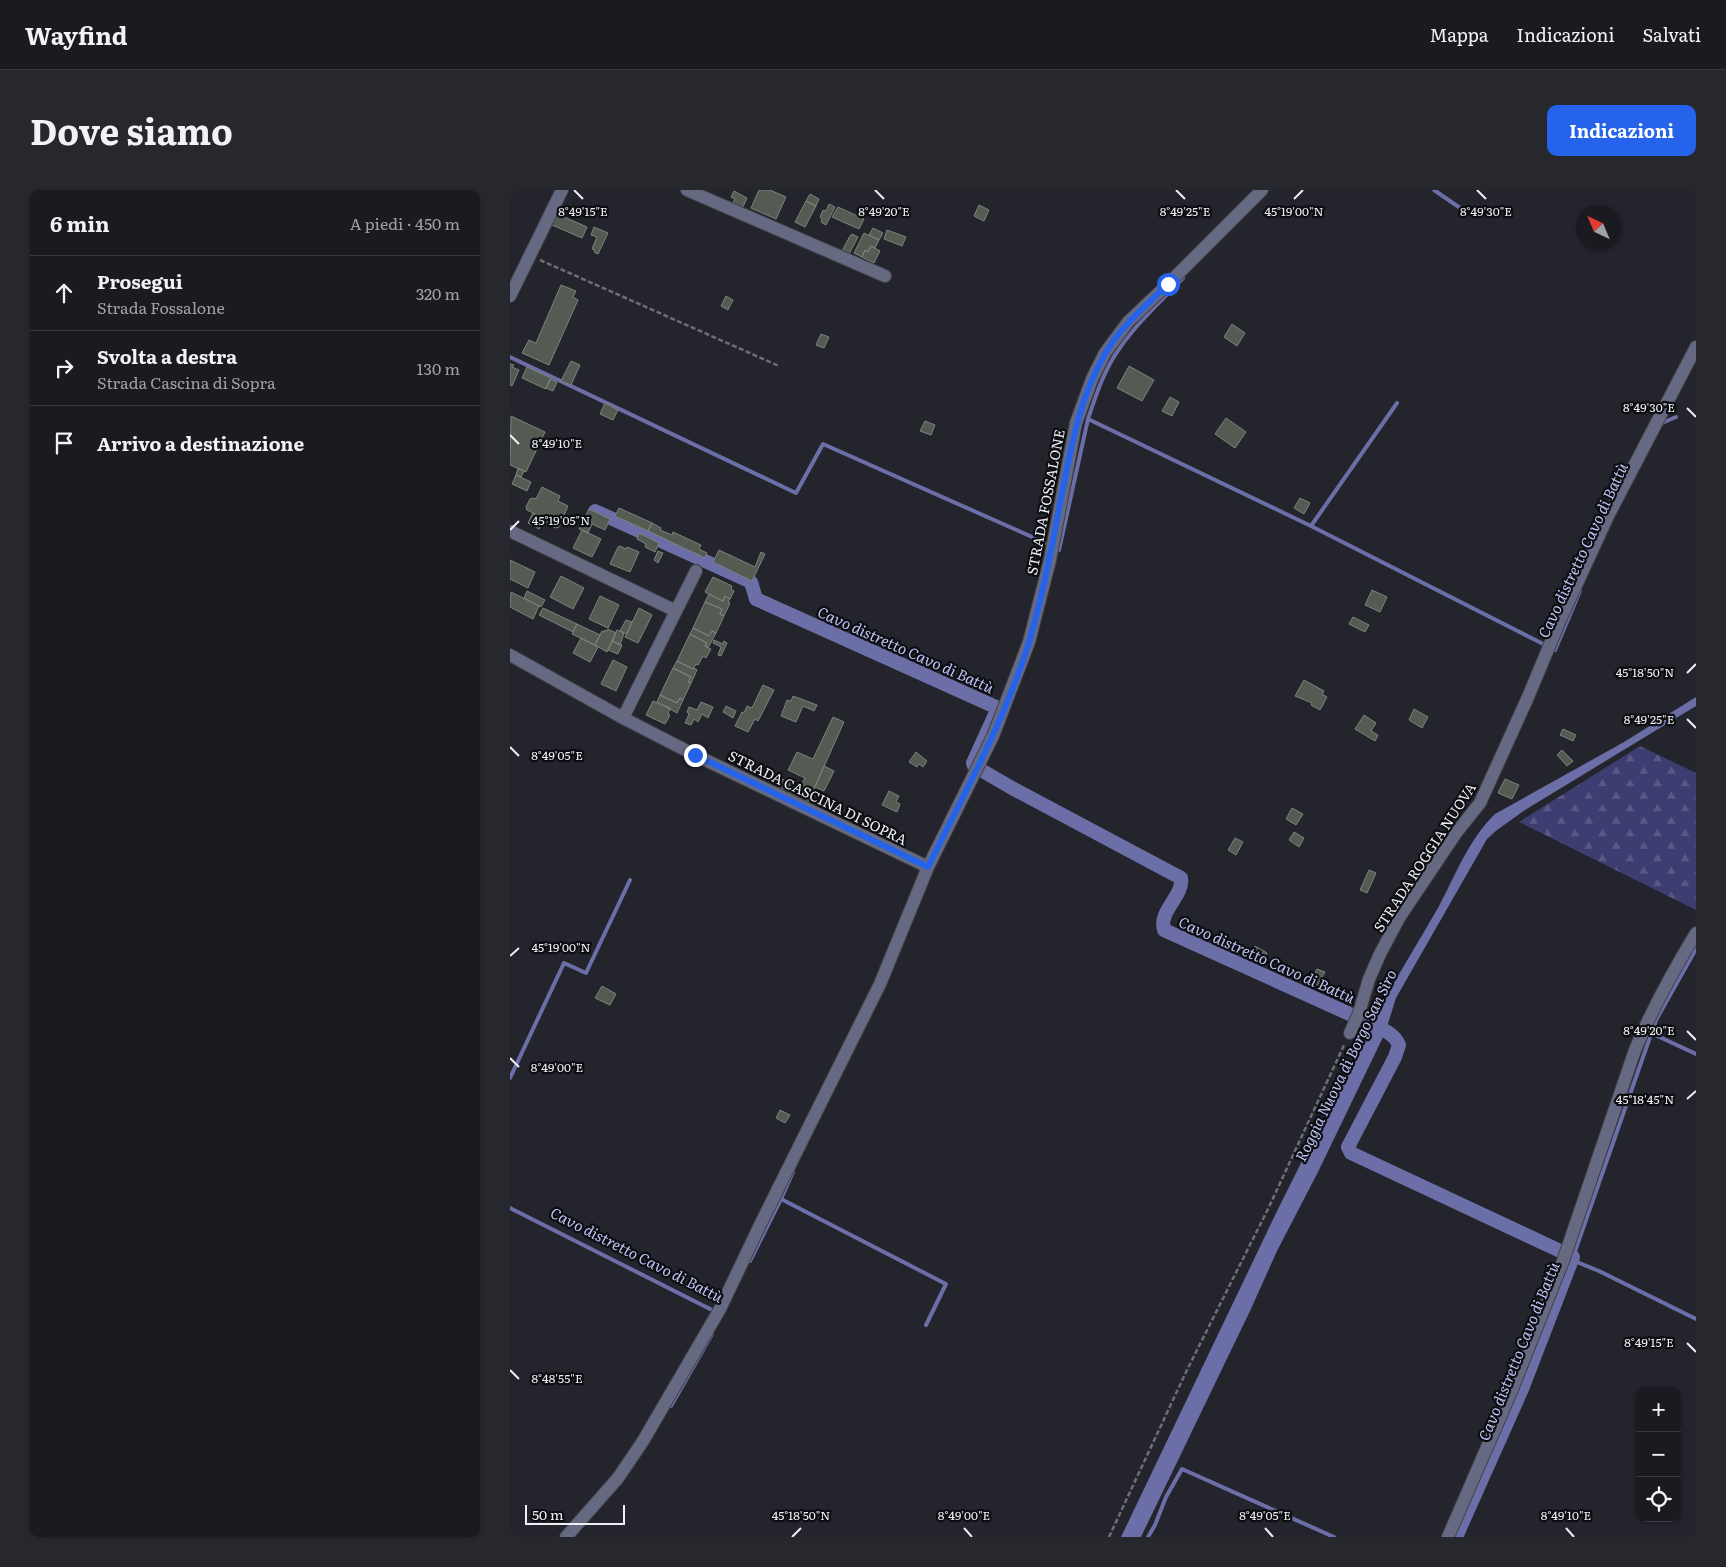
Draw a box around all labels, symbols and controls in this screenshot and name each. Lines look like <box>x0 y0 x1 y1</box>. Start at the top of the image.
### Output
text: Wayfind <box>25 17 128 52</box>
text: Mappa <box>1430 21 1489 48</box>
text: Indicazioni <box>1517 21 1614 48</box>
text: Salvati <box>1642 21 1701 48</box>
text: Dove siamo <box>30 104 233 156</box>
button: Indicazioni <box>1547 105 1696 156</box>
text: 8°49'15"E <box>558 202 608 220</box>
text: 8°49'20"E <box>858 202 910 220</box>
text: 8°49'25"E <box>1160 202 1211 220</box>
text: 45°19'00"N <box>1264 202 1324 220</box>
text: 8°49'30"E <box>1460 202 1512 220</box>
north arrow <box>1576 205 1621 250</box>
text: 6 min <box>50 207 110 238</box>
text: A piedi · 450 m <box>350 211 460 235</box>
text: Prosegui <box>97 267 183 295</box>
route start <box>1157 273 1180 296</box>
icon: ahead <box>50 279 78 307</box>
text: 320 m <box>416 281 460 305</box>
text: Strada Fossalone <box>97 295 225 319</box>
text: Svolta a destra <box>97 342 237 370</box>
icon: right <box>50 354 78 382</box>
text: 130 m <box>417 356 460 380</box>
text: Strada Cascina di Sopra <box>97 370 276 394</box>
text: 8°49'30"E <box>1623 398 1675 416</box>
street label: STRADA FOSSALONE <box>1021 427 1069 576</box>
icon: arrive <box>50 429 78 457</box>
text: Arrivo a destinazione <box>97 429 304 457</box>
text: 8°49'10"E <box>532 434 583 452</box>
water label: Cavo distretto Cavo di Battù <box>1531 459 1633 641</box>
text: 45°19'05"N <box>532 511 590 529</box>
water label: Cavo distretto Cavo di Battù <box>814 600 998 698</box>
text: 45°18'50"N <box>1616 663 1674 681</box>
text: 8°49'25"E <box>1624 710 1675 728</box>
route end <box>684 744 707 767</box>
street label: STRADA CASCINA DI SOPRA <box>725 745 911 849</box>
text: 8°49'05"E <box>531 746 583 764</box>
street label: STRADA ROGGIA NUOVA <box>1368 778 1480 936</box>
water label: Cavo distretto Cavo di Battù <box>1175 910 1359 1008</box>
text: 45°19'00"N <box>531 938 591 956</box>
water label: Roggia Nuova di Borgo San Siro <box>1288 965 1402 1165</box>
text: 8°49'20"E <box>1623 1021 1675 1039</box>
text: 8°49'00"E <box>531 1058 584 1076</box>
text: 45°18'45"N <box>1616 1090 1674 1108</box>
water label: Cavo distretto Cavo di Battù <box>547 1200 727 1308</box>
water label: Cavo distretto Cavo di Battù <box>1472 1258 1564 1444</box>
text: 8°49'15"E <box>1624 1333 1674 1351</box>
text: 8°48'55"E <box>531 1369 583 1387</box>
map controls <box>1636 1387 1681 1522</box>
button: + <box>1636 1387 1681 1432</box>
button: − <box>1636 1432 1681 1477</box>
button: locate <box>1636 1477 1681 1522</box>
scale bar <box>525 1502 625 1525</box>
text: 50 m <box>532 1504 564 1524</box>
text: 45°18'50"N <box>772 1506 830 1524</box>
text: 8°49'00"E <box>938 1506 991 1524</box>
text: 8°49'05"E <box>1239 1506 1291 1524</box>
text: 8°49'10"E <box>1541 1506 1592 1524</box>

